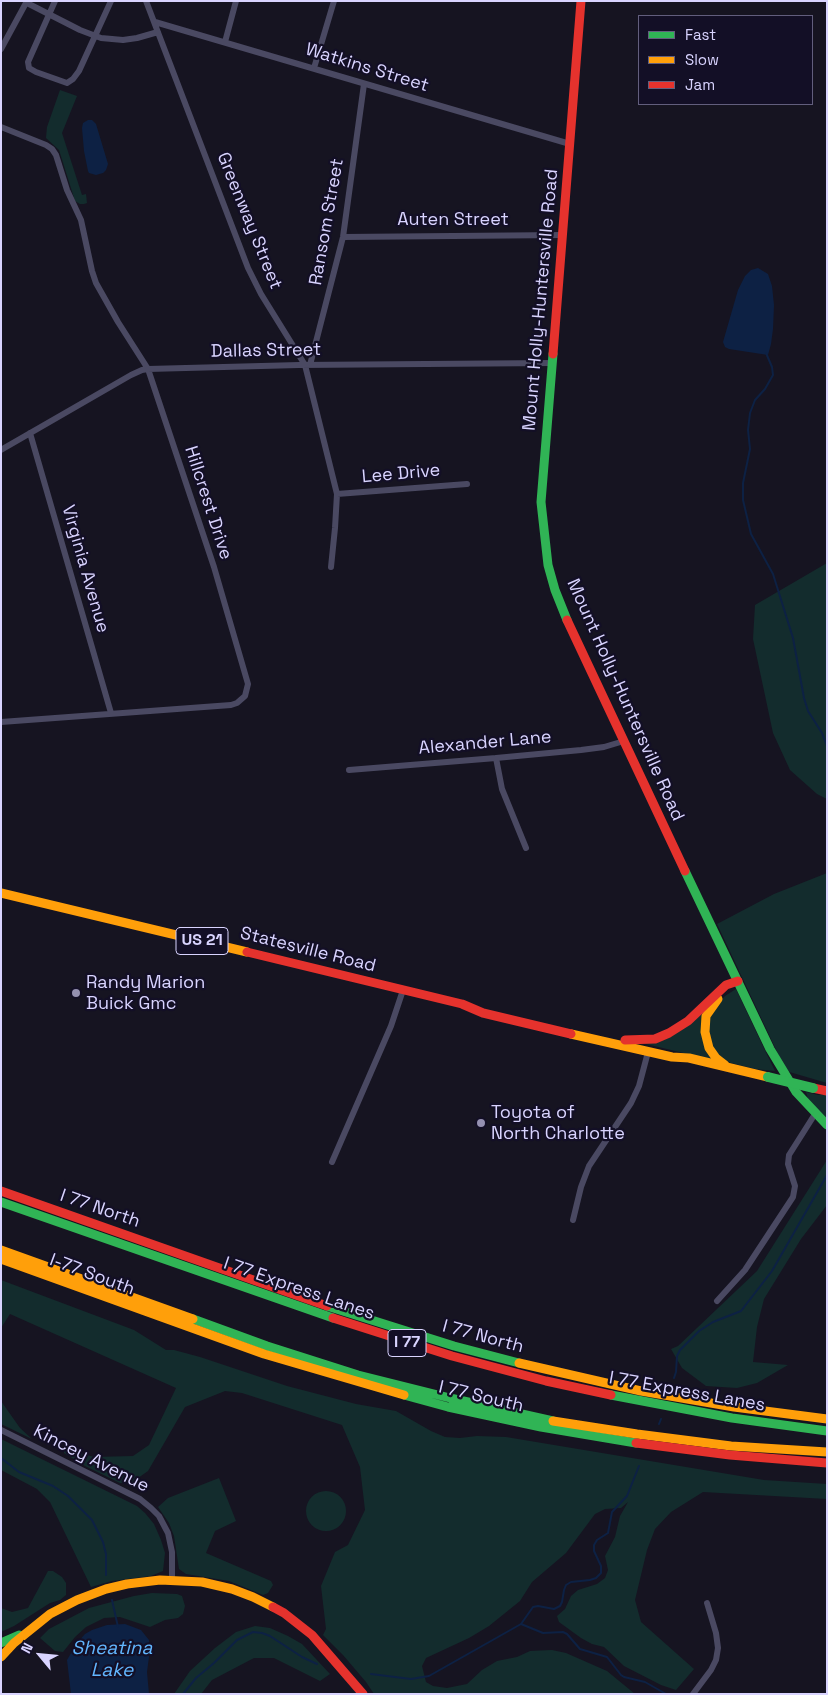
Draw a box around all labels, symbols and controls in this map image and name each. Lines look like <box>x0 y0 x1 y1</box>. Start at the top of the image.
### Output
legend <box>638 15 813 105</box>
text: Fast <box>685 25 716 44</box>
street label: Watkins Street <box>303 39 431 97</box>
text: Slow <box>685 50 719 69</box>
text: Jam <box>685 75 715 94</box>
street label: Greenway Street <box>212 149 286 293</box>
street label: Ransom Street <box>305 157 349 287</box>
street label: Mount Holly-Huntersville Road <box>519 168 563 432</box>
street label: Auten Street <box>397 209 509 231</box>
street label: Dallas Street <box>211 339 321 363</box>
street label: Hillcrest Drive <box>179 443 237 563</box>
street label: Lee Drive <box>361 460 441 488</box>
street label: Virginia Avenue <box>56 503 114 635</box>
street label: Mount Holly-Huntersville Road <box>562 576 688 824</box>
street label: Alexander Lane <box>418 726 552 760</box>
street label: Statesville Road <box>238 923 378 977</box>
road number: US 21 <box>176 928 228 954</box>
place label: Randy Marion Buick Gmc <box>86 972 205 1014</box>
marker: Randy Marion Buick Gmc <box>70 987 82 999</box>
place label: Toyota of North Charlotte <box>491 1102 625 1144</box>
marker: Toyota of North Charlotte <box>475 1117 487 1129</box>
street label: I 77 North <box>57 1185 143 1233</box>
street label: I-77 South <box>47 1250 137 1300</box>
street label: I 77 Express Lanes <box>221 1253 377 1325</box>
street label: I 77 North <box>440 1316 526 1358</box>
road number: I 77 <box>388 1330 426 1356</box>
street label: I 77 Express Lanes <box>607 1368 767 1416</box>
street label: I 77 South <box>436 1377 526 1417</box>
street label: Kincey Avenue <box>29 1421 153 1497</box>
north arrow <box>15 1630 65 1680</box>
water label: Sheatina Lake <box>72 1638 152 1682</box>
text: N <box>17 1640 37 1656</box>

